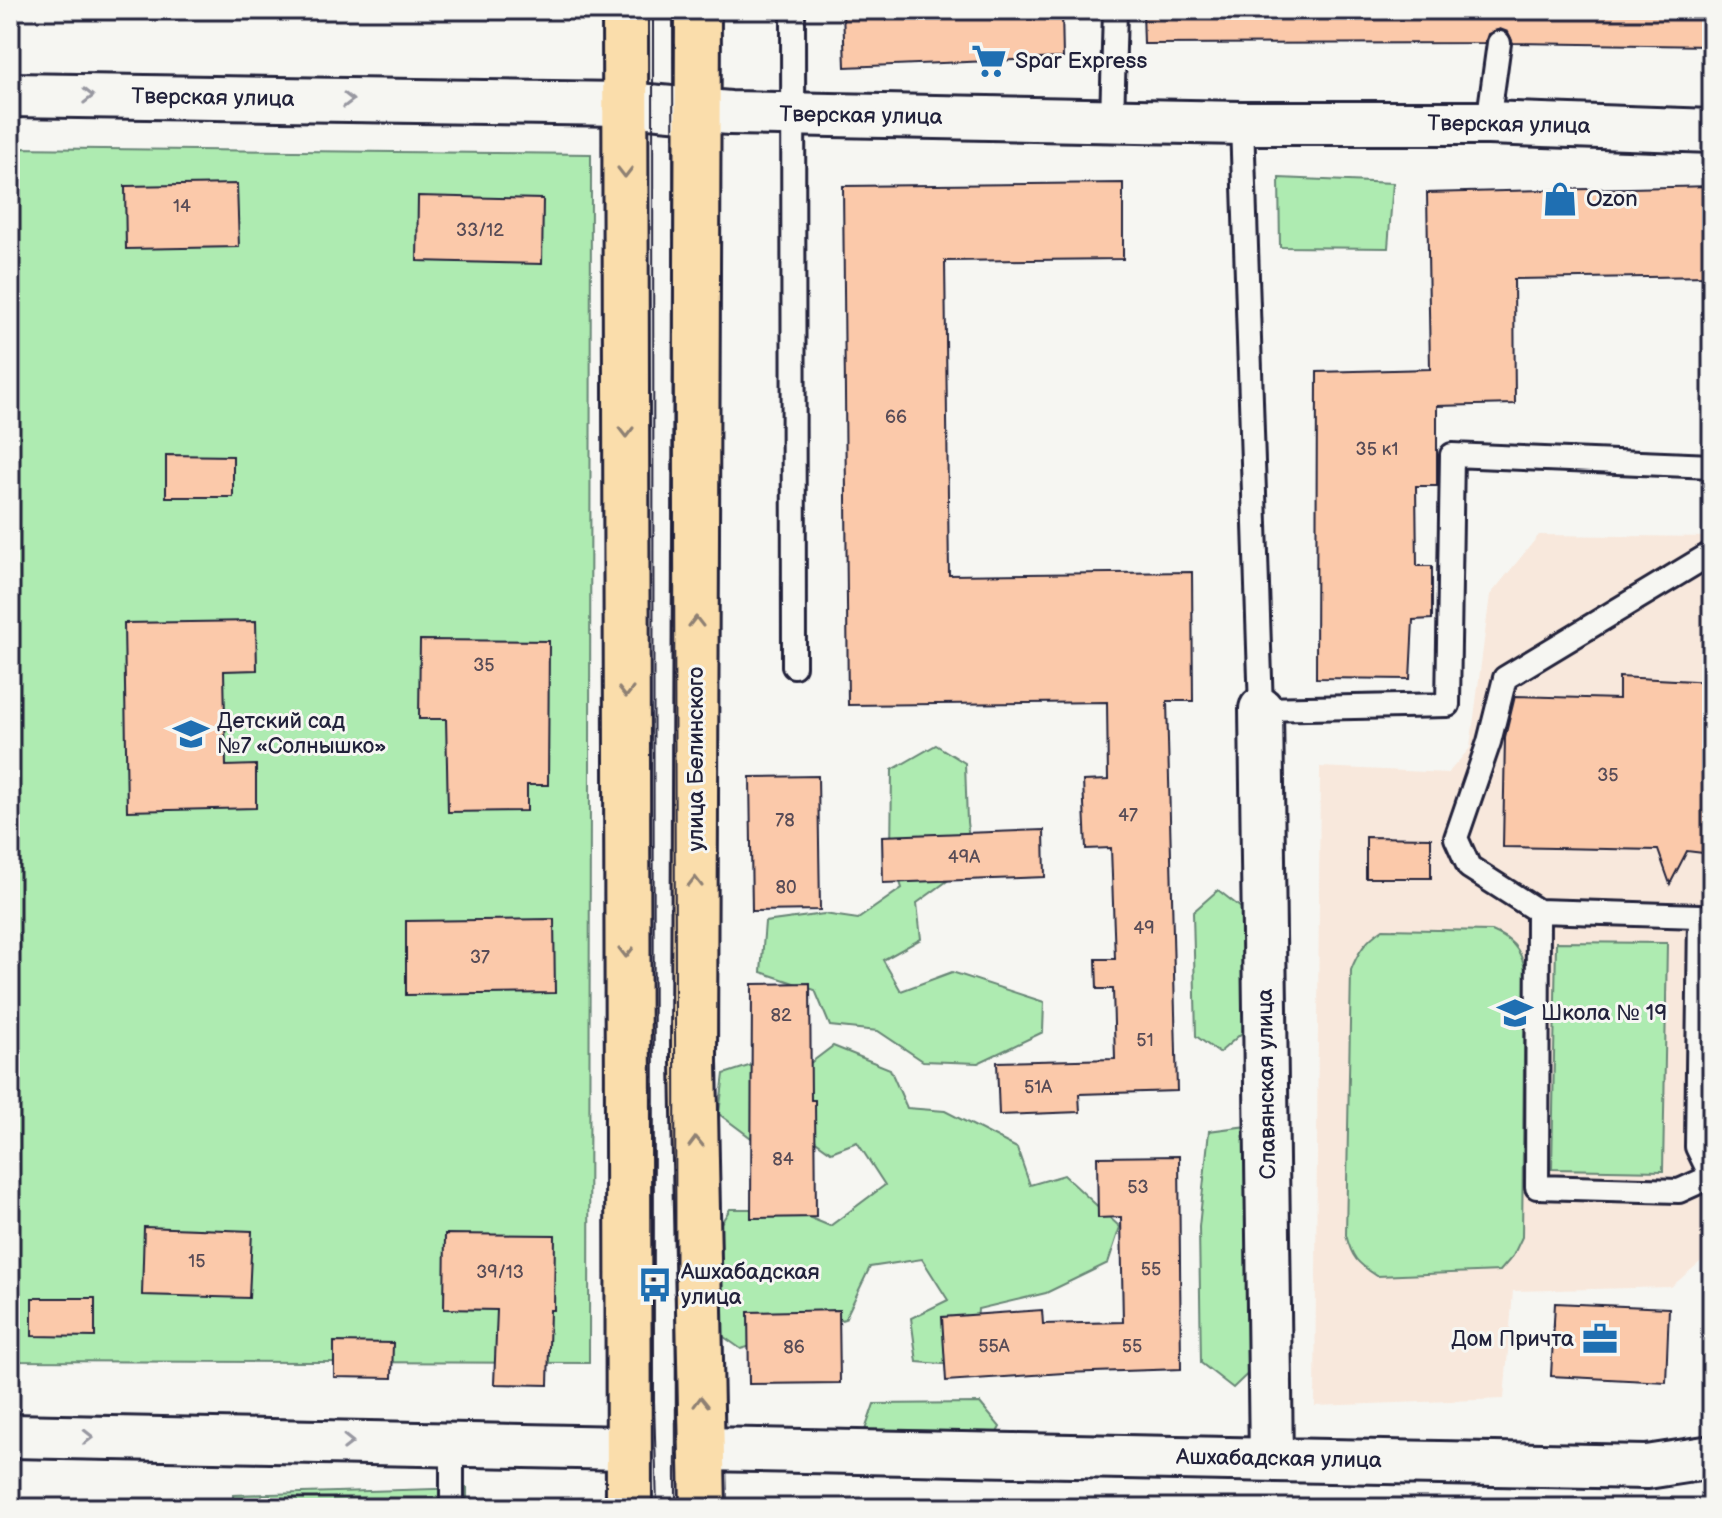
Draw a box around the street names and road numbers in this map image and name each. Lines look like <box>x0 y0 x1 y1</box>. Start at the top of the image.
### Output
street label: Тверская улица <box>131 83 295 113</box>
street label: Тверская улица <box>779 101 943 131</box>
street label: Тверская улица <box>1427 110 1591 140</box>
street label: улица Белинского <box>683 667 710 851</box>
street label: Славянская улица <box>1252 988 1282 1180</box>
street label: Ашхабадская улица <box>1175 1444 1382 1474</box>

